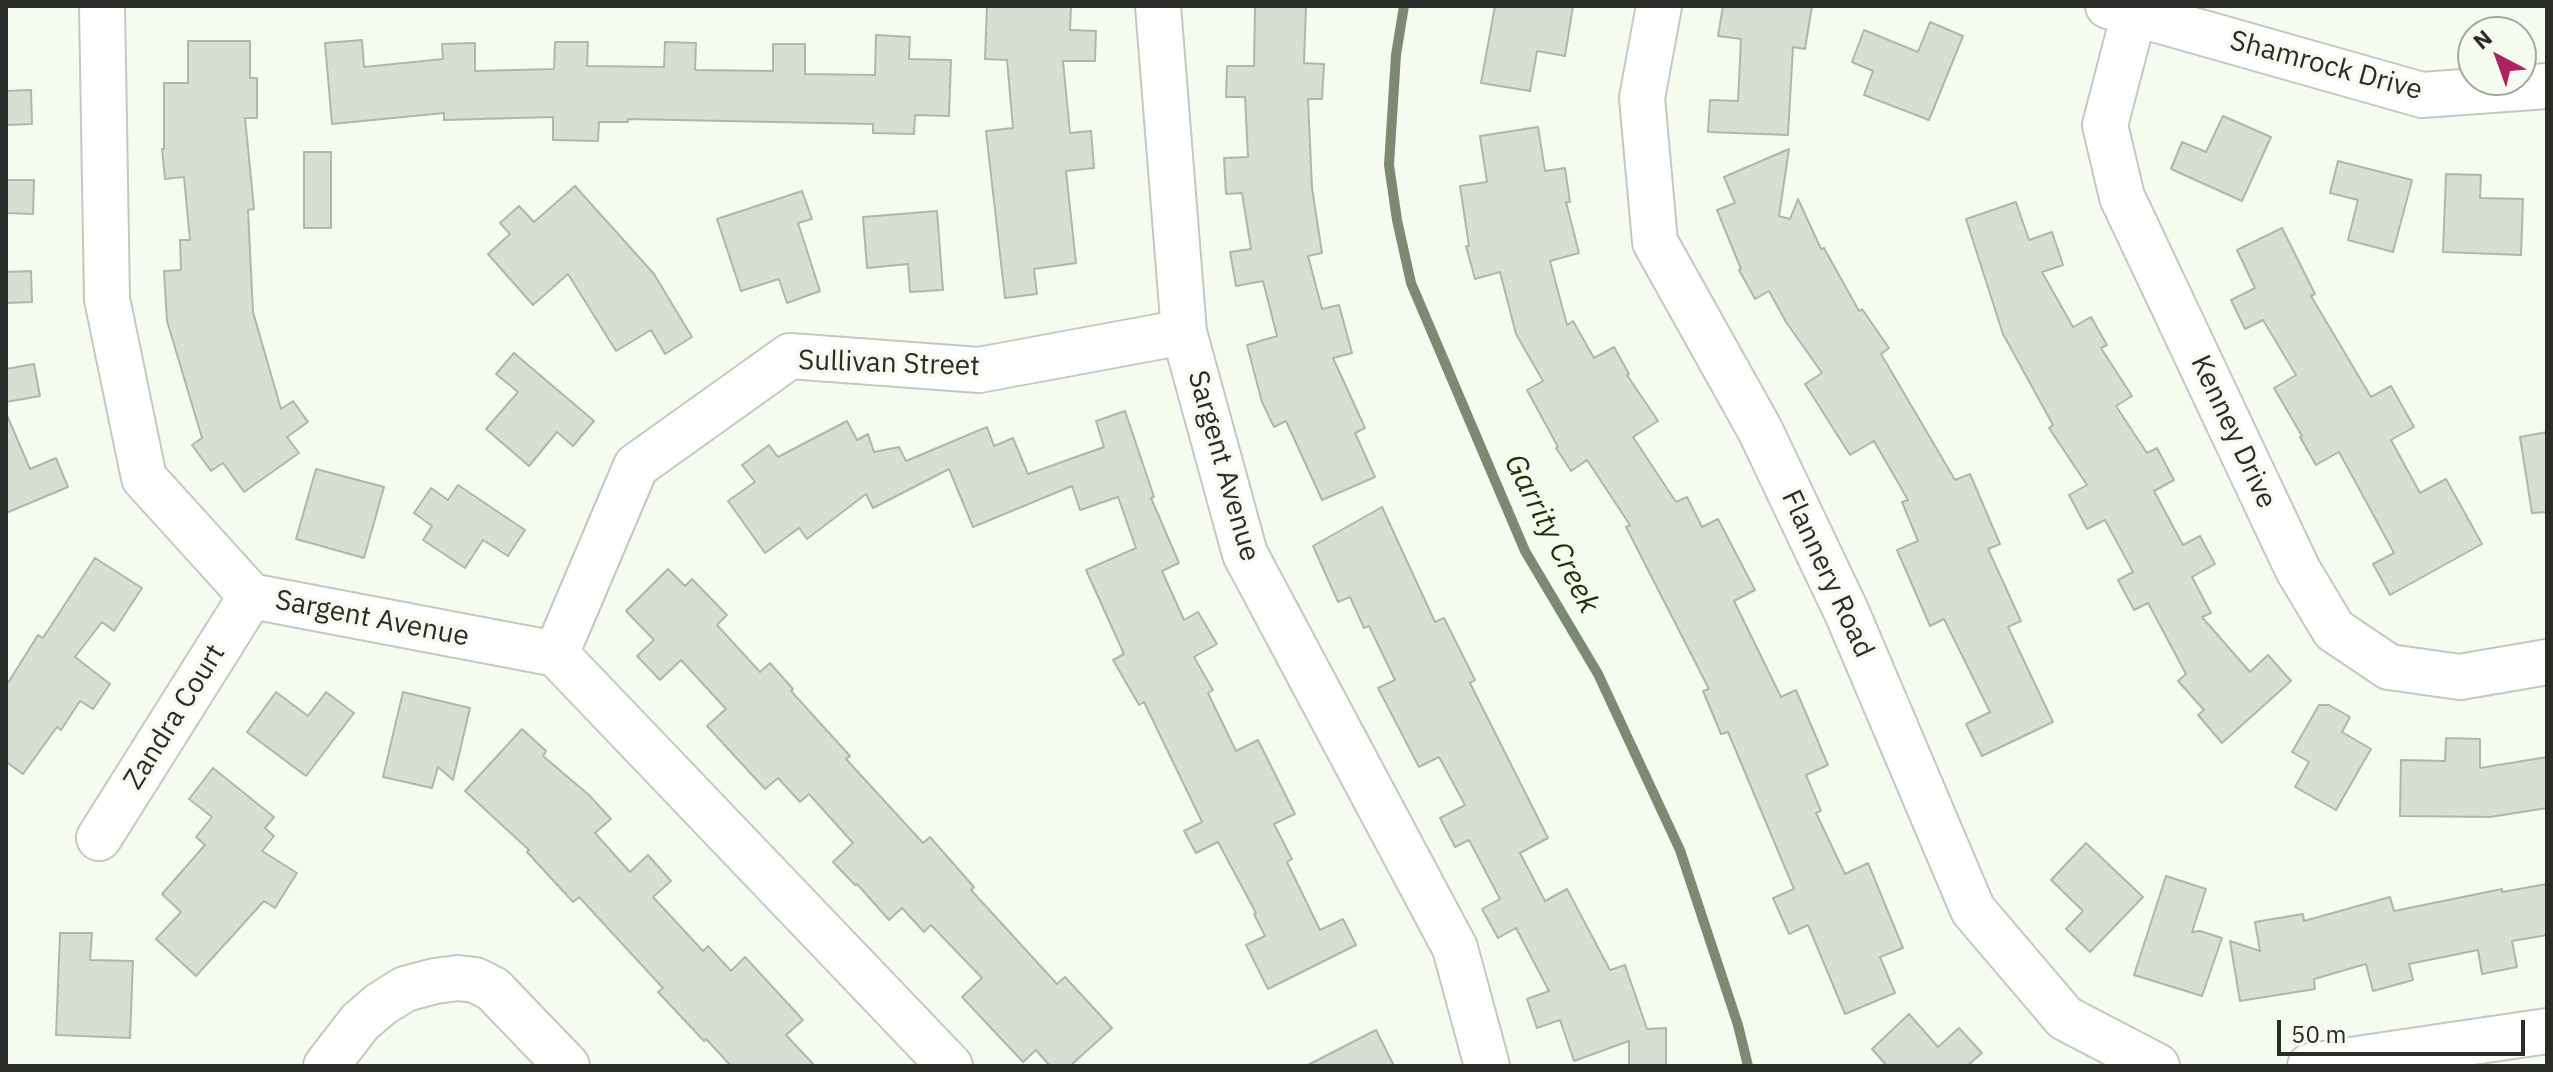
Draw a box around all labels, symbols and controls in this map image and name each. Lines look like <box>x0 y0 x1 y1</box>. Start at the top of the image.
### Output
north arrow <box>2457 16 2537 96</box>
text: N <box>2467 23 2498 55</box>
street label: Shamrock Drive <box>2226 24 2426 108</box>
street label: Sullivan Street <box>797 344 981 384</box>
street label: Kenney Drive <box>2183 350 2283 514</box>
street label: Sargent Avenue <box>1180 367 1266 565</box>
water label: Garrity Creek <box>1496 449 1606 619</box>
street label: Flannery Road <box>1774 485 1880 663</box>
street label: Sargent Avenue <box>272 584 472 654</box>
street label: Zandra Court <box>117 638 233 796</box>
scale bar <box>2281 1004 2529 1054</box>
text: 50 m <box>2291 1018 2346 1050</box>

